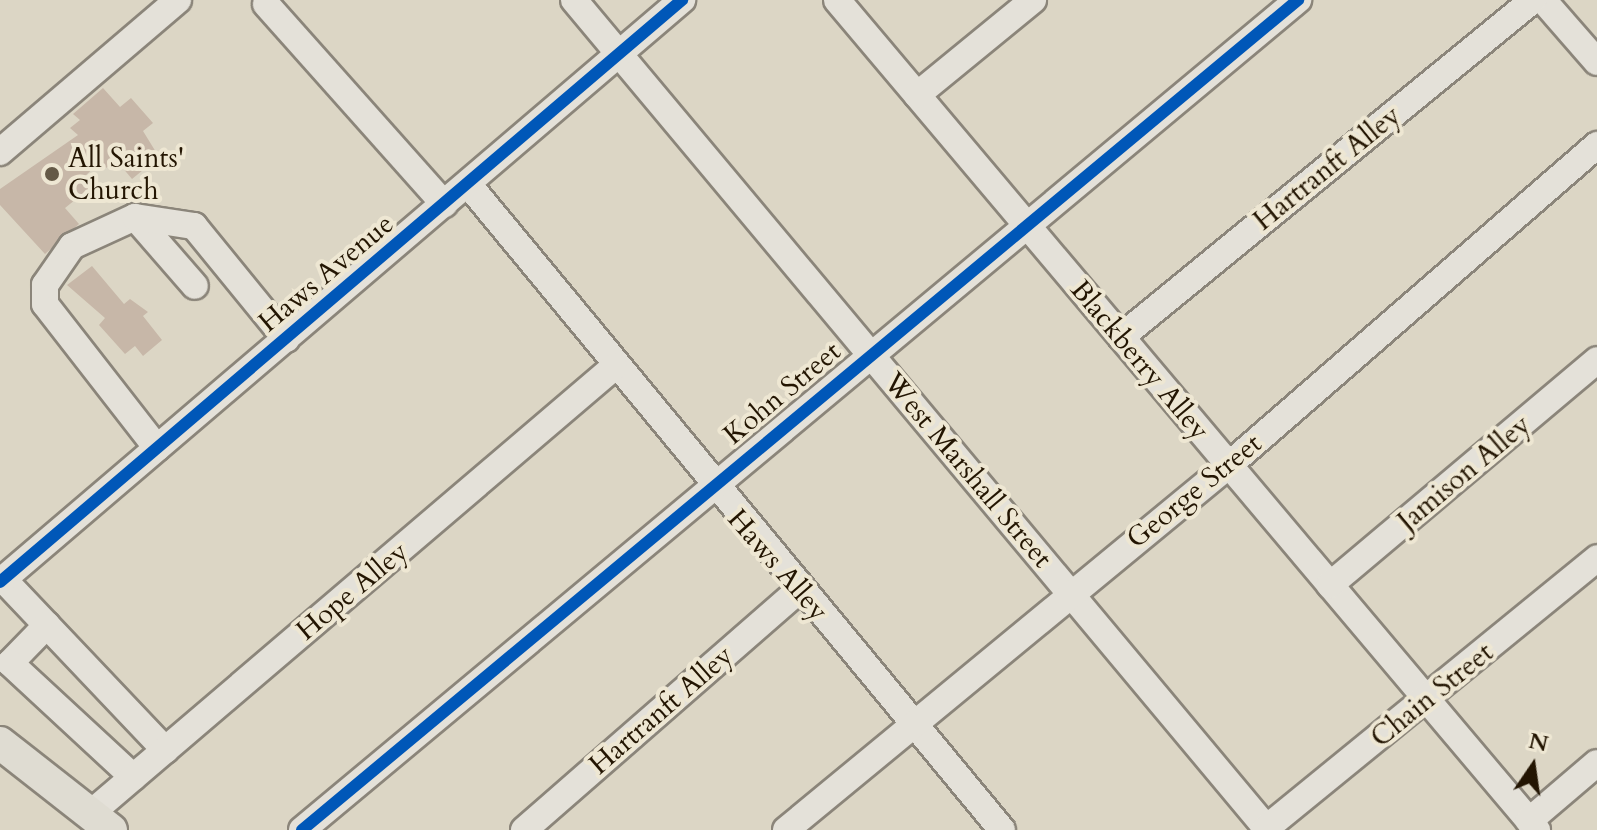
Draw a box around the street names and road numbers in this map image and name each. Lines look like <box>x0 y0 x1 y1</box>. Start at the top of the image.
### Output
street label: Hartranft Alley <box>1247 99 1407 237</box>
street label: Haws Avenue <box>252 207 400 339</box>
street label: Blackberry Alley <box>1063 273 1217 447</box>
street label: Kohn Street <box>717 334 847 452</box>
street label: West Marshall Street <box>877 366 1059 574</box>
street label: Jamison Alley <box>1391 408 1537 538</box>
street label: George Street <box>1120 426 1268 556</box>
street label: Haws Alley <box>721 502 835 628</box>
street label: Hope Alley <box>289 535 415 647</box>
street label: Chain Street <box>1364 636 1500 754</box>
street label: Hartranft Alley <box>582 638 740 782</box>

